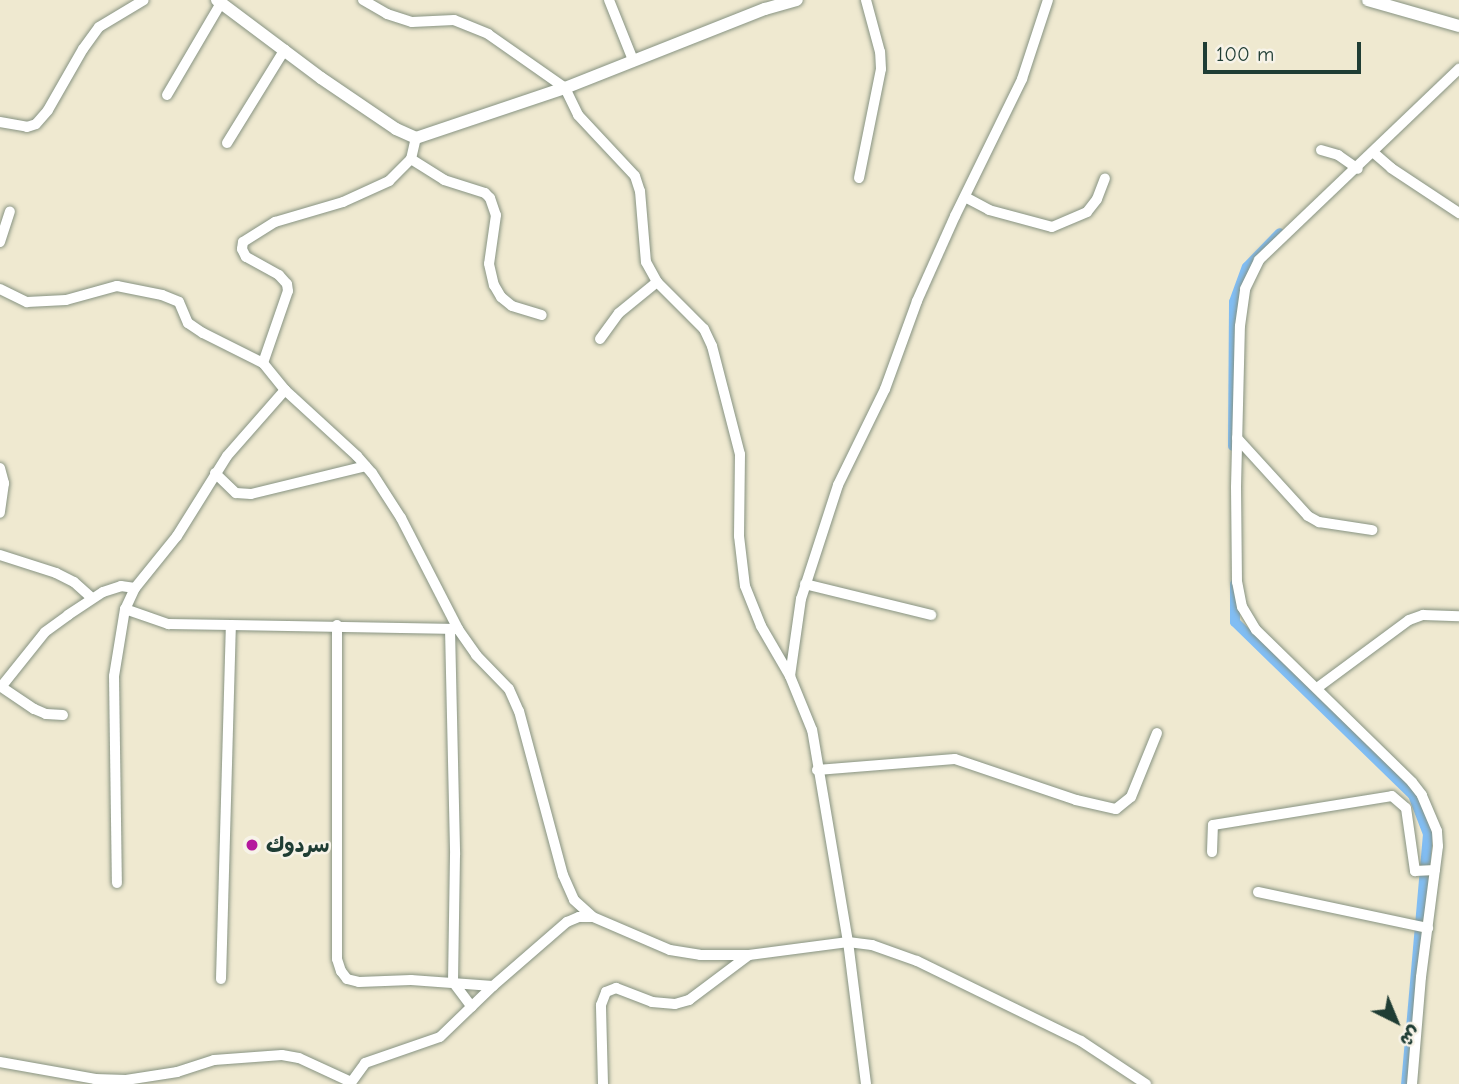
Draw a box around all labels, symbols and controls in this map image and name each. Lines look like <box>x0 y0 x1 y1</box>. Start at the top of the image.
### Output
scale bar <box>1207 28 1364 72</box>
text: 100 m <box>1216 42 1274 66</box>
place label: سردوك <box>266 832 330 858</box>
marker: سردوك <box>244 837 260 853</box>
north arrow <box>1361 986 1431 1056</box>
text: ش <box>1395 1021 1425 1052</box>

